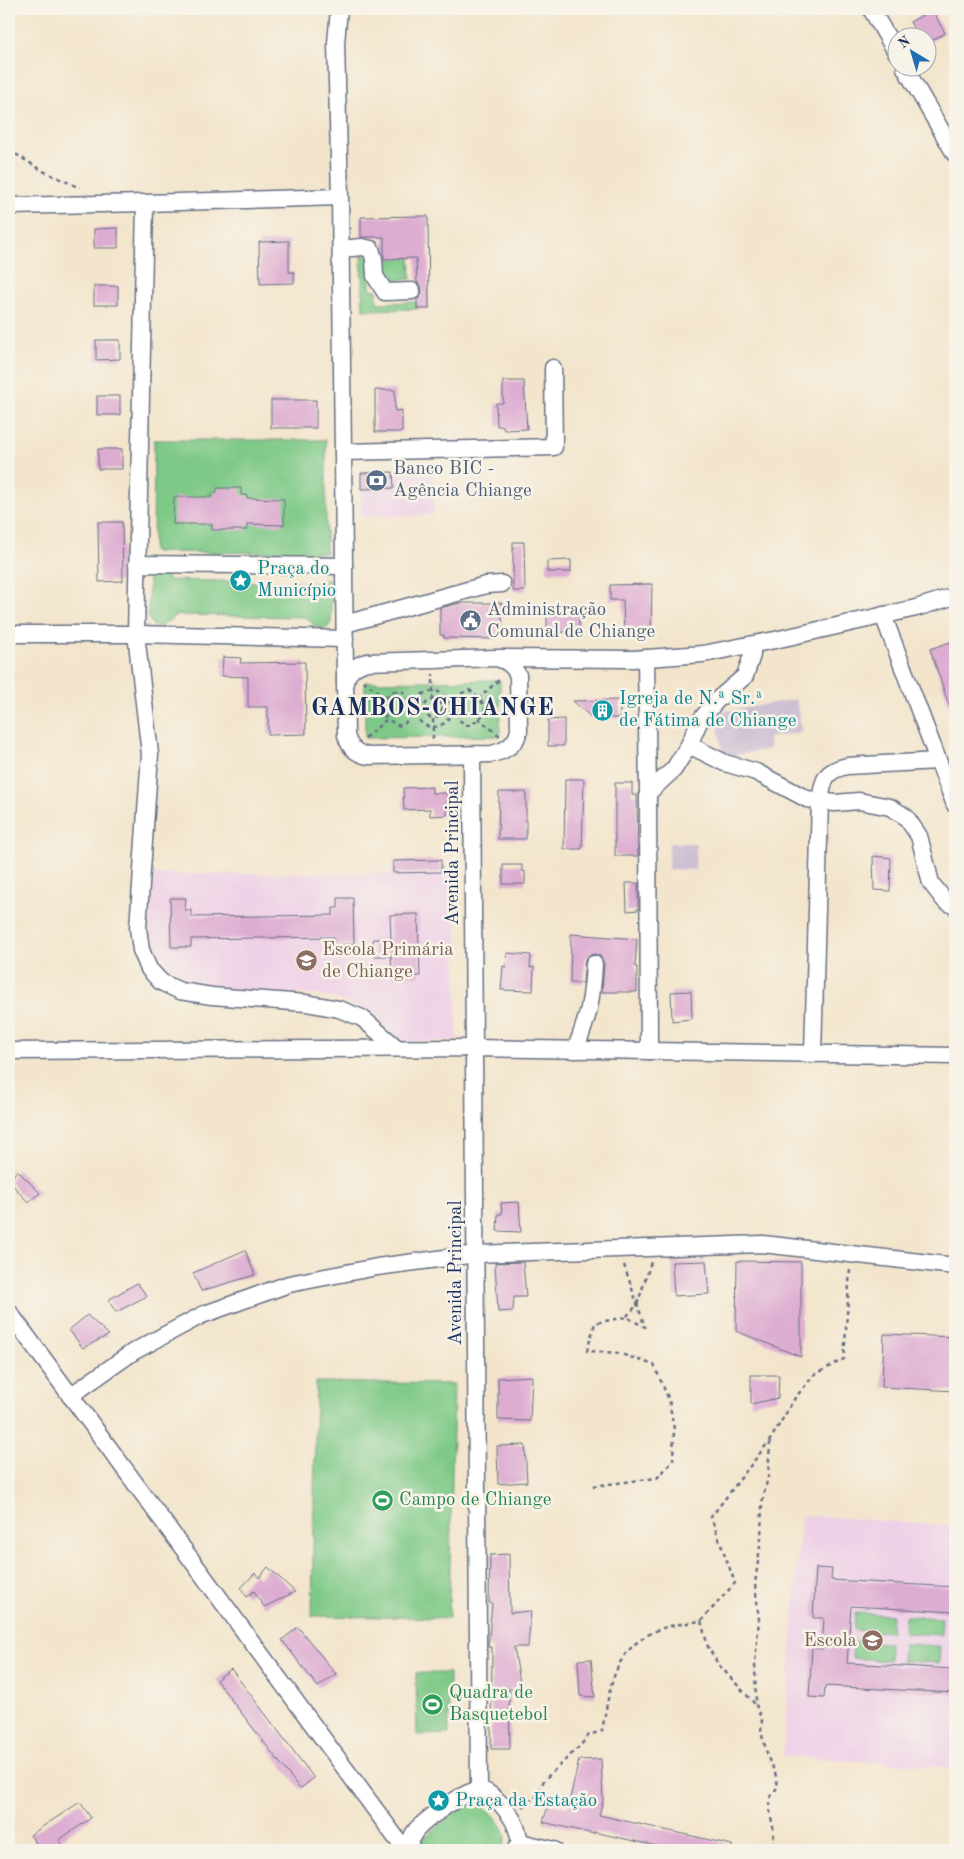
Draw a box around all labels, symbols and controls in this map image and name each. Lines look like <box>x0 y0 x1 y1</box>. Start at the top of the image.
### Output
north arrow <box>886 28 936 78</box>
text: N <box>896 34 913 51</box>
place label: Banco BIC - Agência Chiange <box>393 460 532 501</box>
bank icon: Banco BIC - Agência Chiange <box>365 468 389 492</box>
place label: Praça do Município <box>257 560 336 601</box>
place icon: Praça do Município <box>229 568 253 592</box>
place label: Administração Comunal de Chiange <box>487 601 655 642</box>
public building icon: Administração Comunal de Chiange <box>459 609 483 633</box>
place label: Igreja de N.ª Sr.ª de Fátima de Chiange <box>619 690 796 731</box>
district label: GAMBOS-CHIANGE <box>311 697 555 721</box>
building icon: Igreja de N.ª Sr.ª de Fátima de Chiange <box>591 698 615 722</box>
street label: Avenida Principal <box>444 780 463 926</box>
place label: Escola Primária de Chiange <box>322 941 454 982</box>
school or university icon: Escola Primária de Chiange <box>294 949 318 973</box>
street label: Avenida Principal <box>447 1200 466 1346</box>
sports icon: Campo de Chiange <box>371 1488 395 1512</box>
place label: Campo de Chiange <box>399 1491 552 1510</box>
school or university icon: Escola <box>861 1629 885 1653</box>
place label: Escola <box>803 1632 858 1651</box>
place label: Quadra de Basquetebol <box>449 1684 548 1725</box>
sports icon: Quadra de Basquetebol <box>421 1692 445 1716</box>
place icon: Praça da Estação <box>427 1789 451 1813</box>
place label: Praça da Estação <box>455 1792 597 1811</box>

